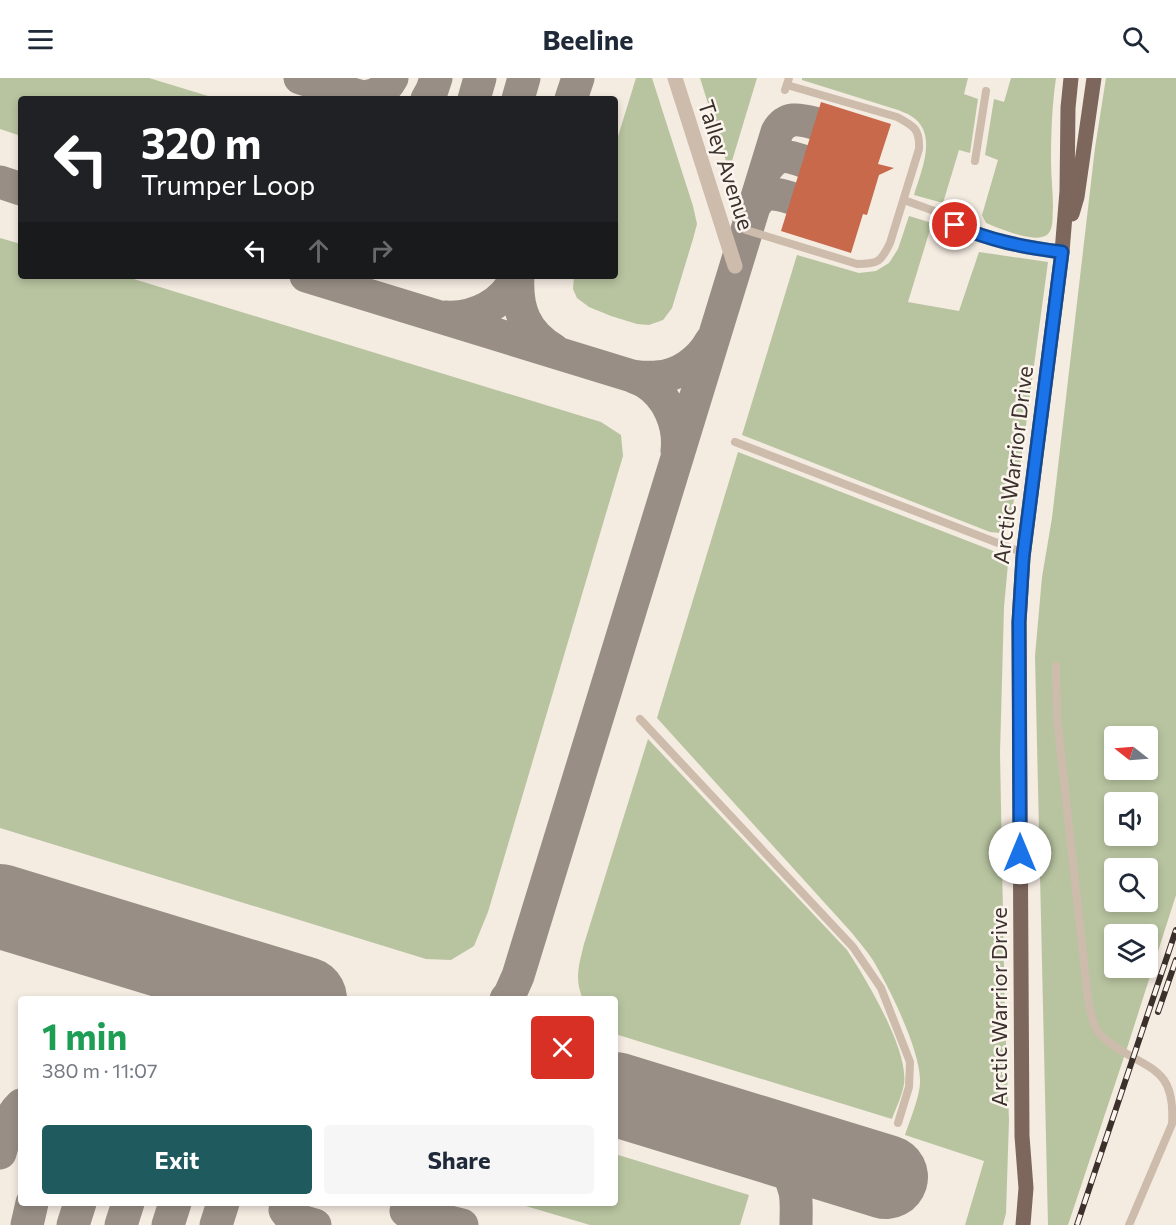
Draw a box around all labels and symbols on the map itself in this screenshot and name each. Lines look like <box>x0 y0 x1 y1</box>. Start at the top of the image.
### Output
street label: Talley Avenue <box>693 96 760 233</box>
pin <box>929 199 980 250</box>
street label: Arctic Warrior Drive <box>987 364 1038 566</box>
north arrow <box>1104 726 1158 780</box>
position arrow <box>988 821 1052 885</box>
street label: Arctic Warrior Drive <box>985 907 1012 1107</box>

